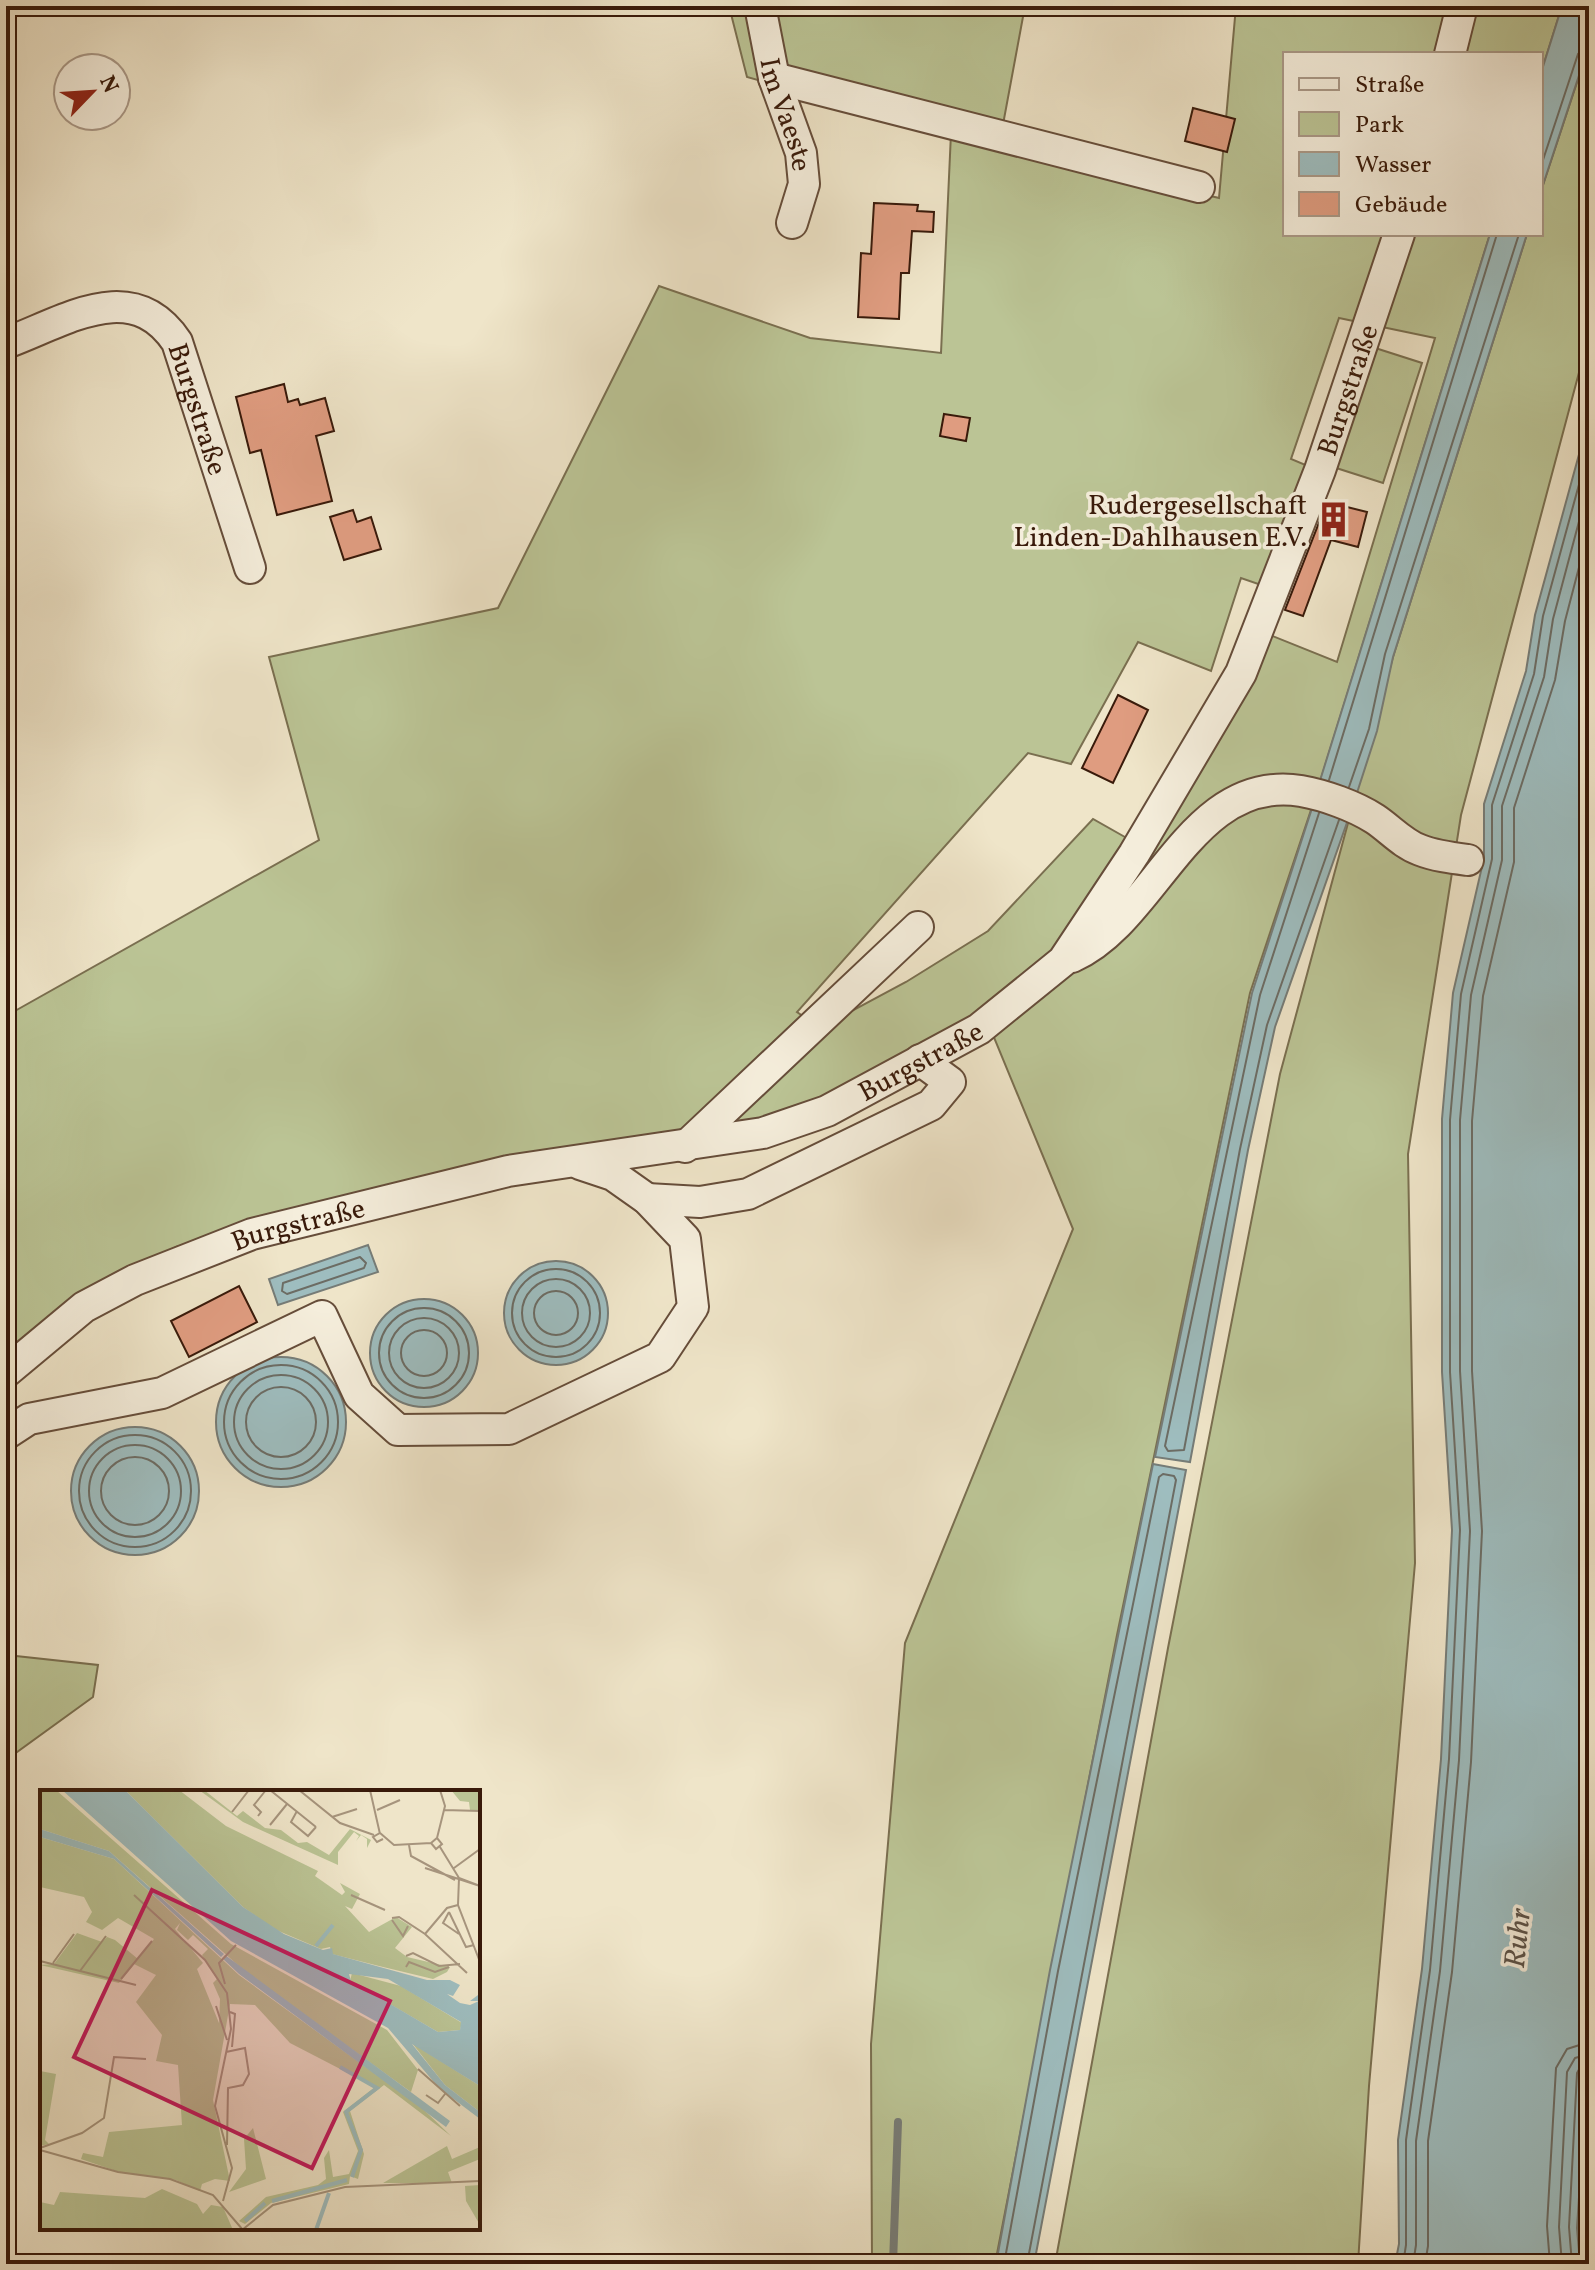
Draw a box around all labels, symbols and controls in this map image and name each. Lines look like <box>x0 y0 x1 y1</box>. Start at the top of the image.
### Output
north arrow <box>52 52 132 132</box>
legend <box>1283 52 1543 236</box>
street label: Im Vaeste <box>748 55 820 173</box>
text: Straße <box>1355 69 1424 103</box>
text: N <box>90 71 125 98</box>
text: Park <box>1355 109 1404 143</box>
text: Wasser <box>1355 149 1431 183</box>
text: Gebäude <box>1355 189 1447 223</box>
street label: Burgstraße <box>1309 319 1389 462</box>
street label: Burgstraße <box>157 338 236 481</box>
place label: Rudergesellschaft Linden-Dahlhausen E.V. <box>1014 487 1307 558</box>
building icon: Rudergesellschaft Linden-Dahlhausen E.V. <box>1314 501 1352 539</box>
street label: Burgstraße <box>852 1013 991 1113</box>
street label: Burgstraße <box>226 1190 369 1262</box>
inset map <box>40 1790 480 2230</box>
water label: Ruhr <box>1495 1905 1543 1970</box>

